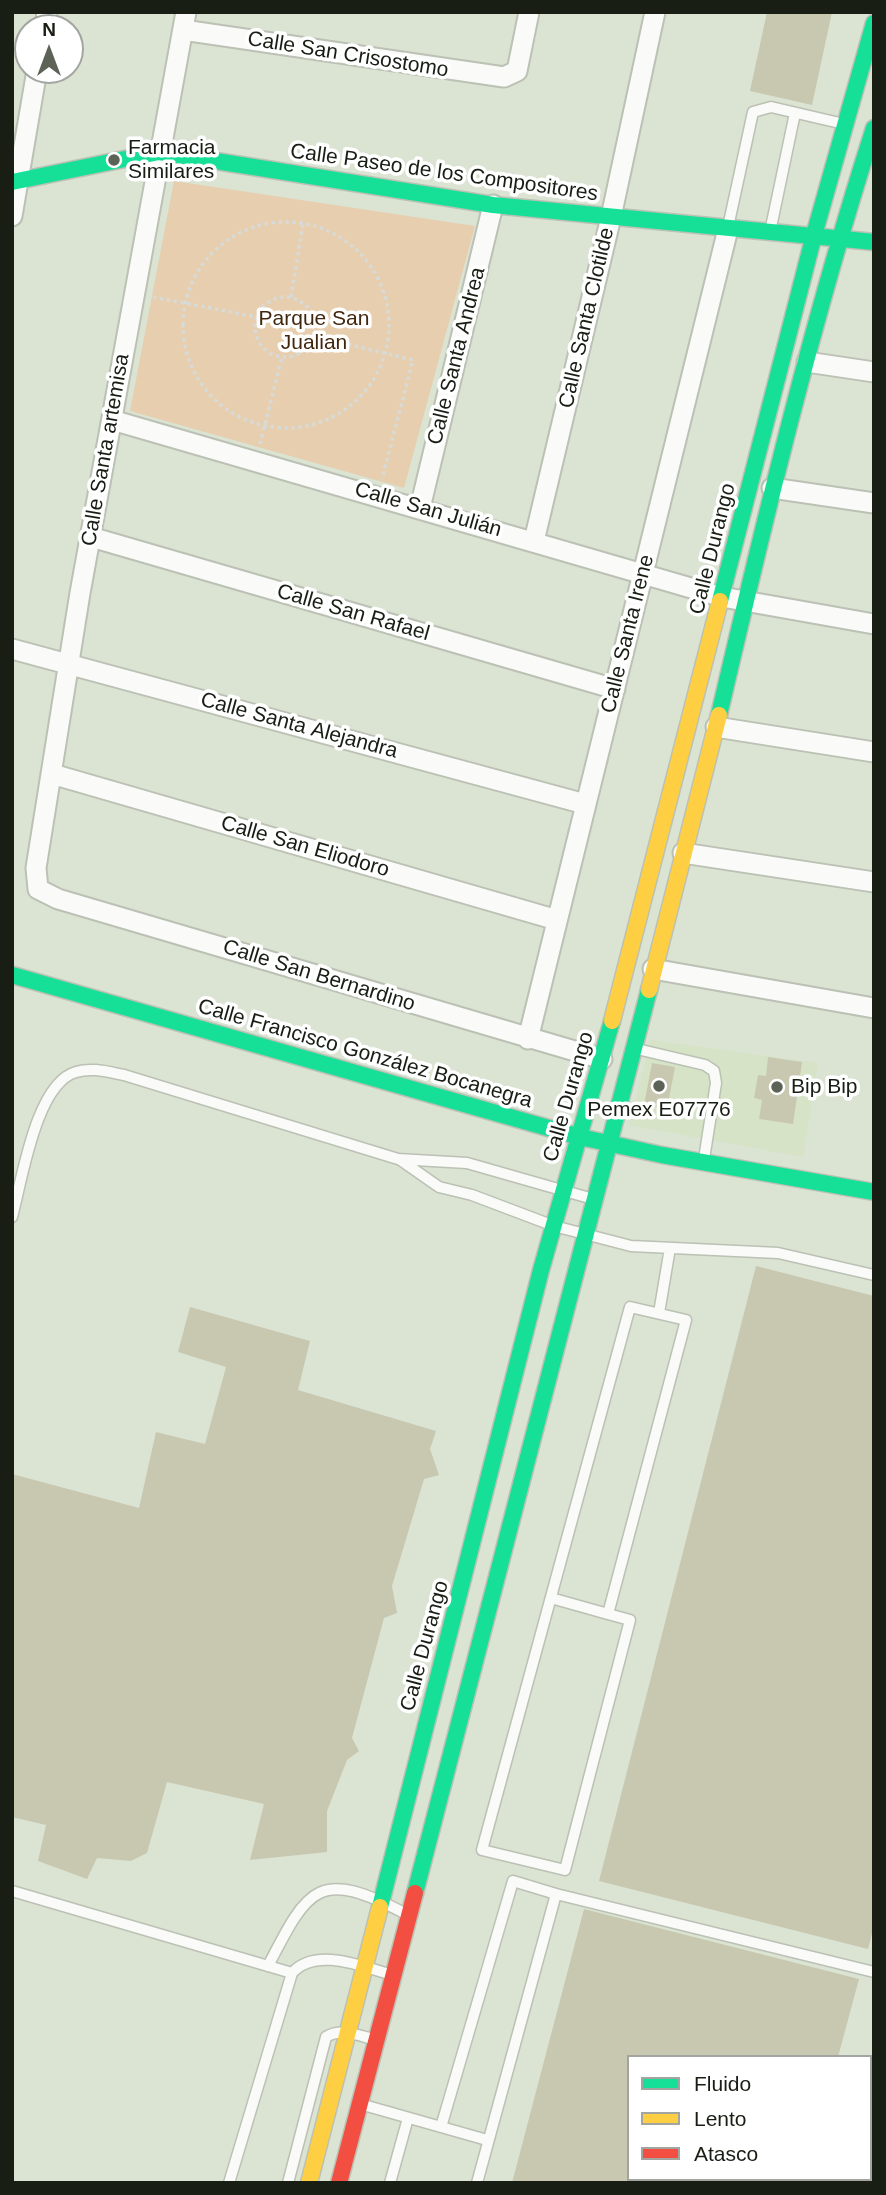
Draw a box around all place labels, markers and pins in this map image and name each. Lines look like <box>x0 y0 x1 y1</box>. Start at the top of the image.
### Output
place label: Farmacia Similares <box>128 135 216 185</box>
marker: Farmacia Similares <box>106 152 122 168</box>
place label: Bip Bip <box>791 1074 858 1100</box>
marker: Pemex E07776 <box>651 1078 667 1094</box>
marker: Bip Bip <box>769 1079 785 1095</box>
place label: Pemex E07776 <box>587 1097 731 1123</box>

